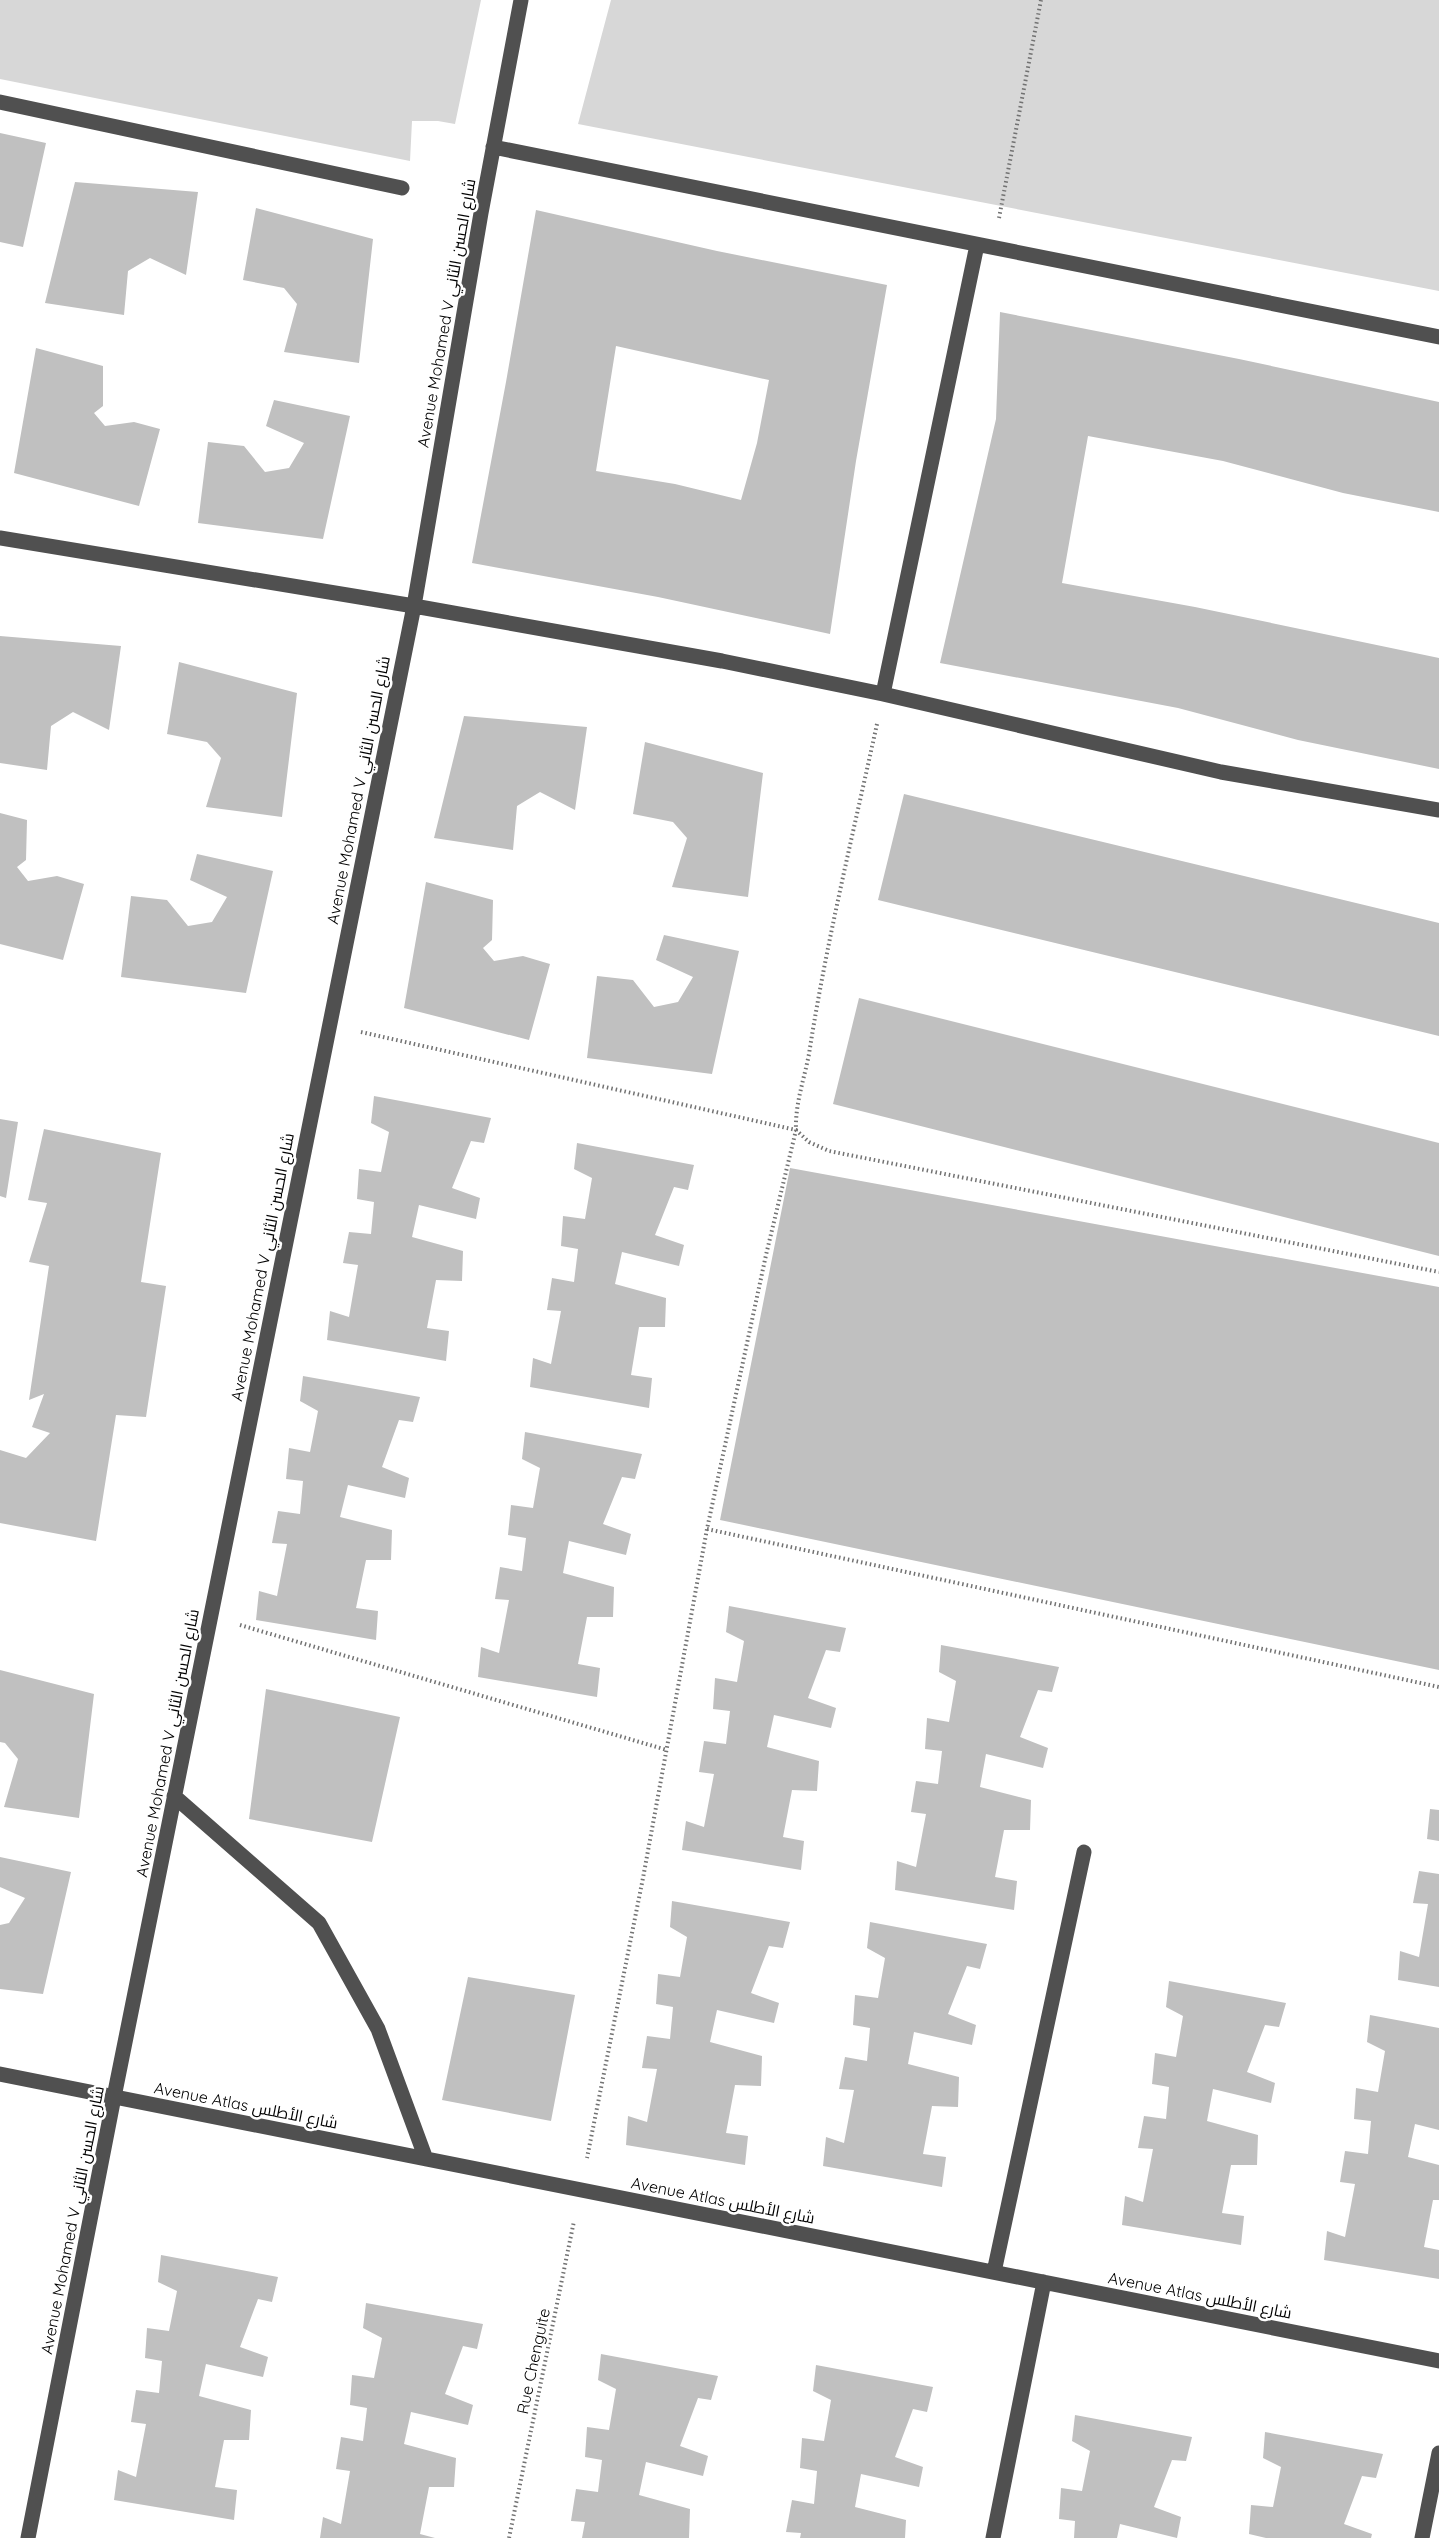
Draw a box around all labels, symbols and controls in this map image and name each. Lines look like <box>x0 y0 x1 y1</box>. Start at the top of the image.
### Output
street label: Avenue Mohamed V شارع الحسن الثاني <box>412 177 483 450</box>
street label: Avenue Mohamed V شارع الحسن الثاني <box>322 654 398 927</box>
street label: Avenue Mohamed V شارع الحسن الثاني <box>226 1131 302 1404</box>
street label: Avenue Mohamed V شارع الحسن الثاني <box>131 1607 207 1880</box>
street label: Avenue Atlas شارع الأطلس <box>152 2077 340 2135</box>
street label: Avenue Mohamed V شارع الحسن الثاني <box>36 2084 112 2357</box>
street label: Avenue Atlas شارع الأطلس <box>629 2172 817 2230</box>
street label: Avenue Atlas شارع الأطلس <box>1106 2267 1294 2325</box>
street label: Rue Chenguite <box>512 2306 554 2416</box>

